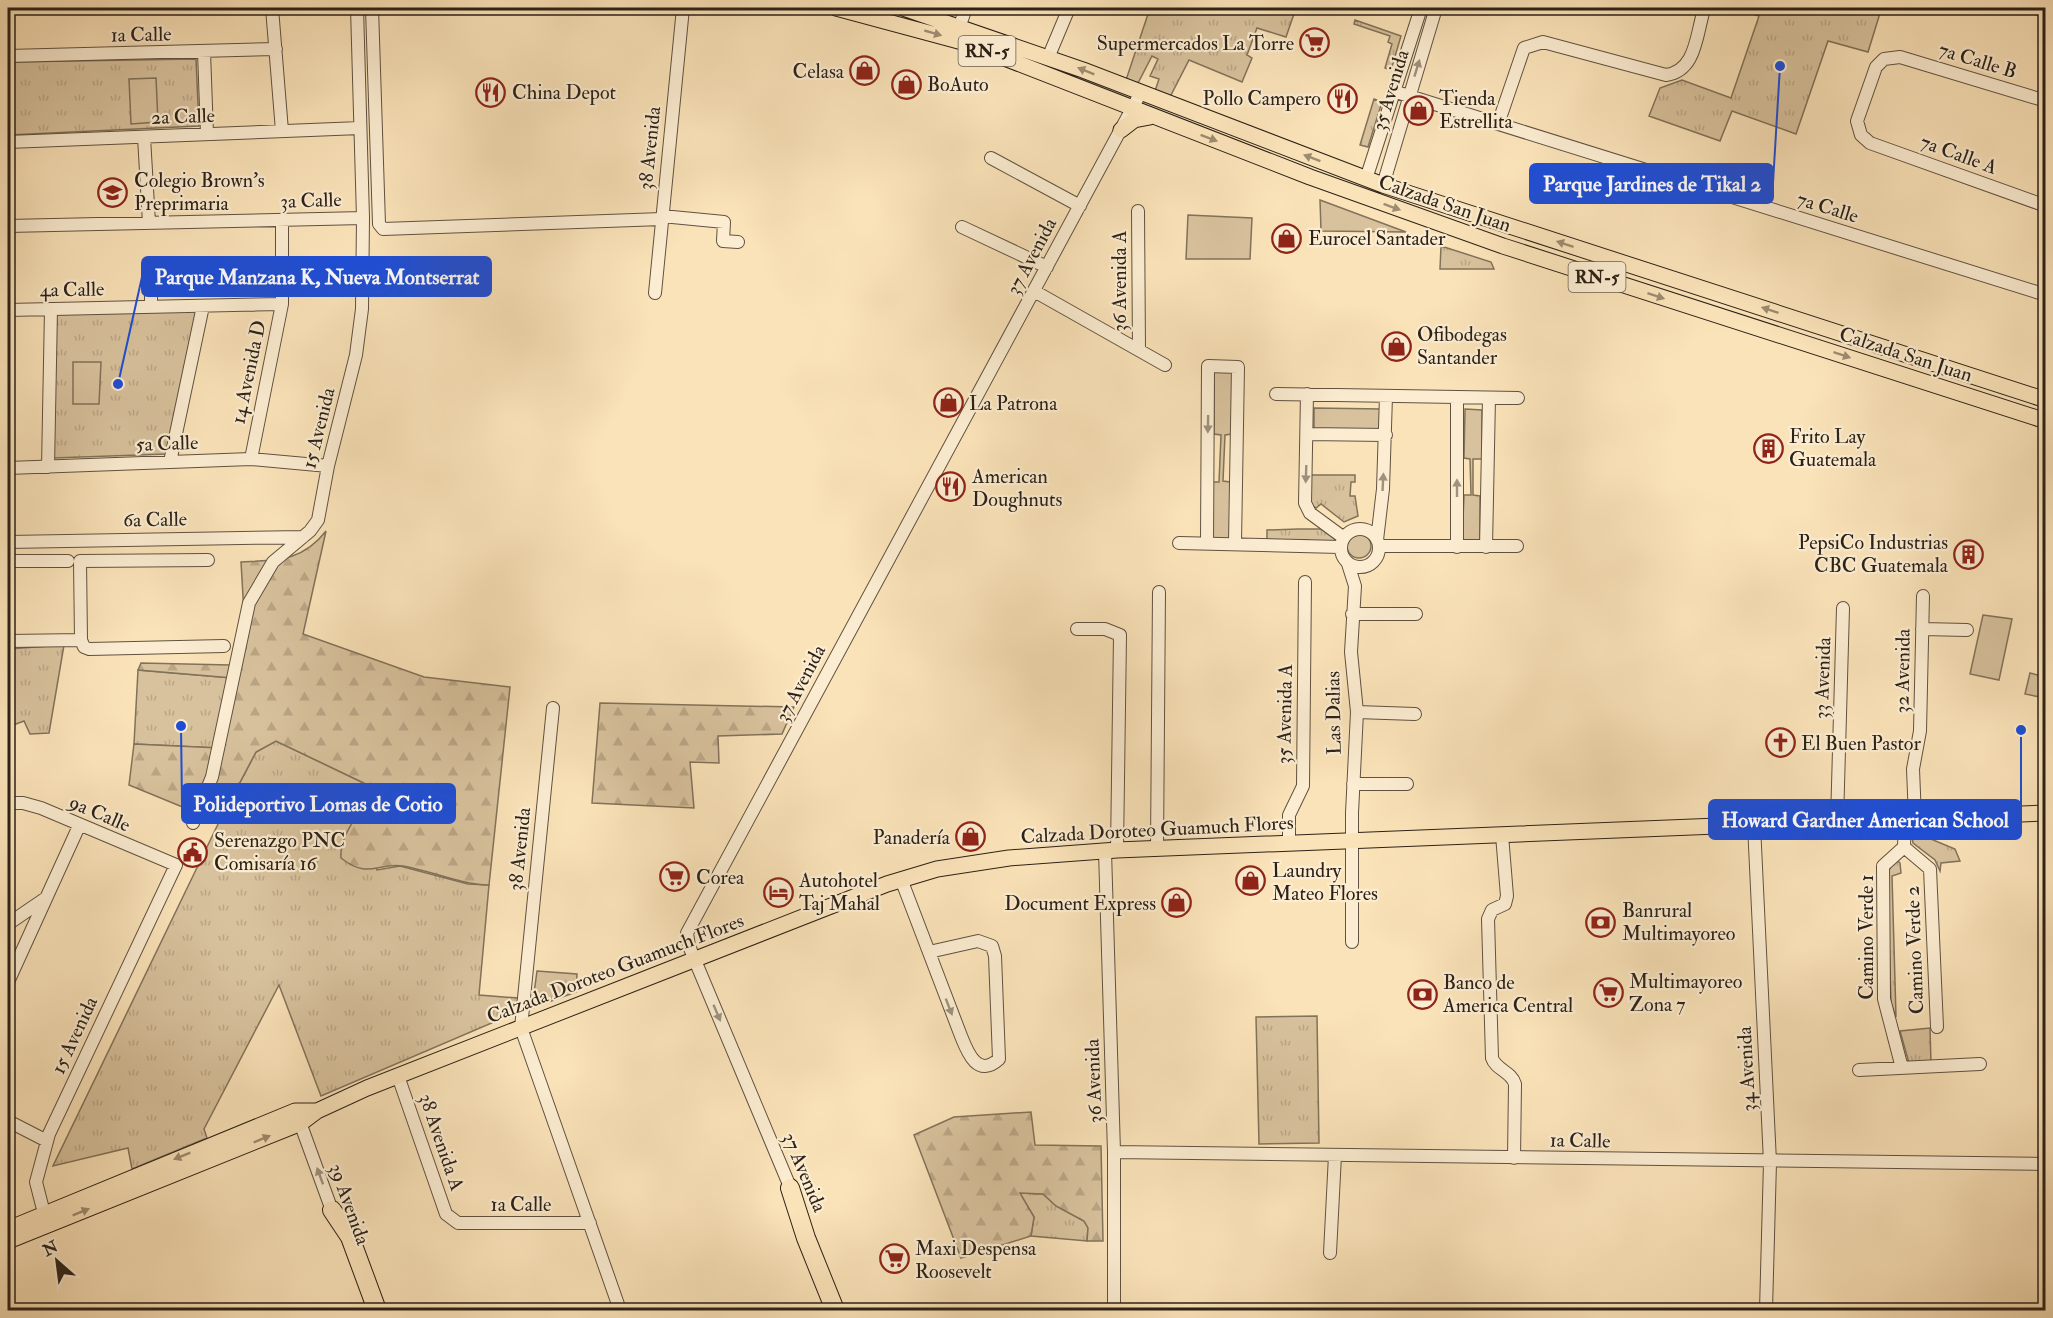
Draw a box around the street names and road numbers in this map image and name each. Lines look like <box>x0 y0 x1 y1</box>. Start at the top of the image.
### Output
street label: 1a Calle <box>110 21 172 48</box>
road number: RN-5 <box>958 36 1016 66</box>
street label: 7a Calle B <box>1936 37 2020 84</box>
street label: 35 Avenida <box>1366 46 1415 134</box>
street label: 2a Calle <box>151 103 215 130</box>
street label: 38 Avenida <box>633 104 666 191</box>
street label: 7a Calle A <box>1917 129 2001 180</box>
street label: Calzada San Juan <box>1375 169 1514 238</box>
street label: 7a Calle <box>1794 186 1862 229</box>
street label: 3a Calle <box>280 187 342 214</box>
street label: 37 Avenida <box>1001 213 1062 299</box>
street label: 36 Avenida A <box>1107 230 1132 332</box>
road number: RN-5 <box>1568 262 1626 292</box>
street label: 4a Calle <box>40 276 104 303</box>
street label: 14 Avenida D <box>225 318 272 426</box>
street label: Calzada San Juan <box>1836 321 1976 388</box>
street label: 15 Avenida <box>296 384 341 471</box>
street label: 5a Calle <box>135 430 199 457</box>
street label: 6a Calle <box>123 506 187 533</box>
street label: 32 Avenida <box>1889 628 1916 714</box>
street label: 33 Avenida <box>1809 636 1836 720</box>
street label: 37 Avenida <box>770 640 831 726</box>
street label: 35 Avenida A <box>1271 663 1298 764</box>
street label: Las Dalias <box>1320 671 1347 755</box>
street label: 9a Calle <box>64 789 134 837</box>
street label: 38 Avenida <box>503 805 536 892</box>
street label: Calzada Doroteo Guamuch Flores <box>1020 810 1294 849</box>
street label: Camino Verde 1 <box>1854 874 1879 1000</box>
street label: Camino Verde 2 <box>1900 885 1929 1015</box>
street label: Calzada Doroteo Guamuch Flores <box>483 908 747 1029</box>
street label: 15 Avenida <box>46 992 104 1078</box>
street label: 34 Avenida <box>1732 1025 1761 1112</box>
street label: 36 Avenida <box>1080 1038 1107 1124</box>
street label: 38 Avenida A <box>413 1090 470 1194</box>
street label: 1a Calle <box>1549 1127 1611 1154</box>
street label: 37 Avenida <box>777 1129 833 1216</box>
street label: 39 Avenida <box>323 1160 376 1249</box>
street label: 1a Calle <box>491 1192 551 1217</box>

